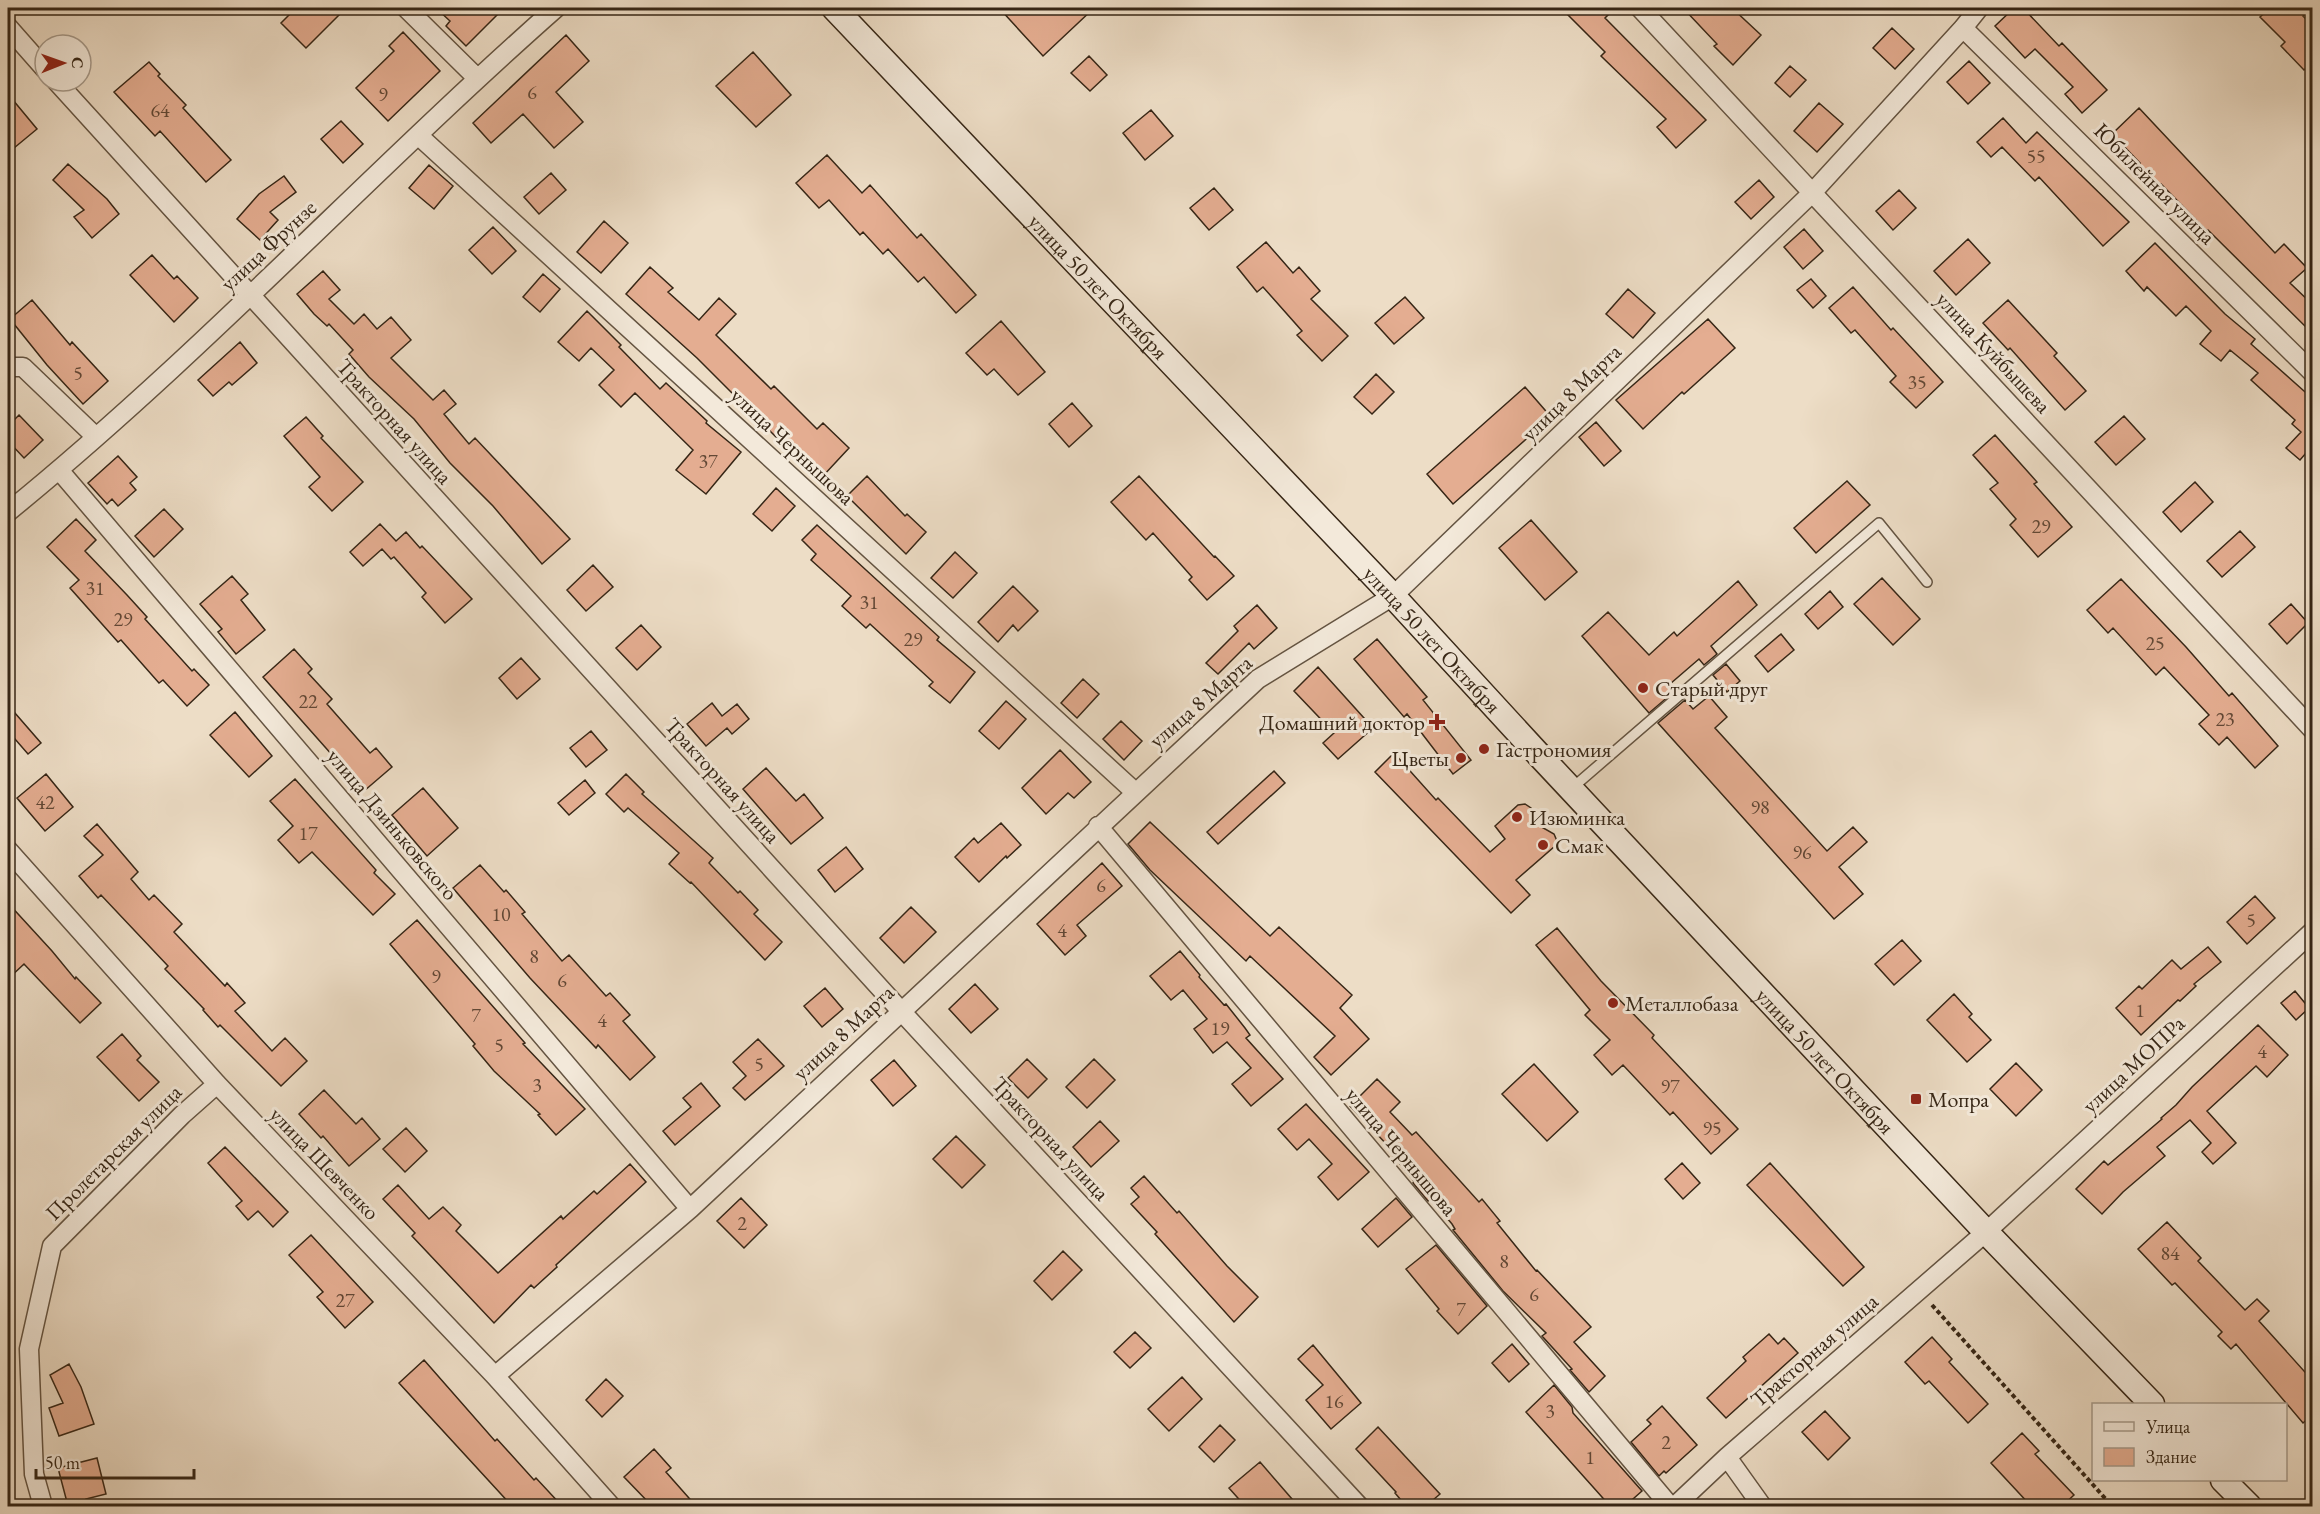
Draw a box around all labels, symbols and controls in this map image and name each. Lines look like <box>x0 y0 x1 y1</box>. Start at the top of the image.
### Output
north arrow <box>33 33 93 93</box>
text: С <box>67 57 88 69</box>
house number: 6 <box>527 79 537 105</box>
house number: 9 <box>378 81 388 107</box>
house number: 64 <box>150 97 170 123</box>
street label: Юбилейная улица <box>2087 116 2222 251</box>
house number: 55 <box>2026 143 2046 169</box>
street label: улица Фрунзе <box>214 193 323 297</box>
street label: улица 50 лет Октября <box>1022 207 1175 366</box>
street label: улица Куйбышева <box>1930 285 2058 420</box>
street label: улица 8 Марта <box>1515 337 1628 447</box>
street label: Тракторная улица <box>330 352 459 491</box>
house number: 5 <box>73 360 83 386</box>
house number: 35 <box>1907 369 1927 395</box>
street label: улица Чернышова <box>724 381 861 512</box>
house number: 37 <box>698 448 718 474</box>
house number: 29 <box>2031 513 2051 539</box>
street label: улица 50 лет Октября <box>1357 560 1508 720</box>
house number: 31 <box>85 575 105 601</box>
house number: 31 <box>859 589 879 615</box>
house number: 29 <box>113 606 133 632</box>
house number: 29 <box>903 626 923 652</box>
house number: 25 <box>2145 630 2165 656</box>
street label: улица 8 Марта <box>1142 648 1258 754</box>
place label: Старый друг <box>1655 674 1768 703</box>
marker: Старый друг <box>1636 681 1650 695</box>
house number: 22 <box>298 688 318 714</box>
house number: 23 <box>2215 706 2235 732</box>
place label: Домашний доктор <box>1259 708 1425 737</box>
street label: Тракторная улица <box>658 711 787 850</box>
marker: Домашний доктор <box>1430 715 1444 729</box>
place label: Гастрономия <box>1496 735 1612 764</box>
street label: улица Дзиньковского <box>320 742 465 906</box>
marker: Гастрономия <box>1477 742 1491 756</box>
place label: Цветы <box>1392 744 1449 773</box>
marker: Цветы <box>1454 751 1468 765</box>
house number: 42 <box>35 789 55 815</box>
house number: 98 <box>1750 794 1770 820</box>
place label: Изюминка <box>1529 803 1625 832</box>
marker: Изюминка <box>1510 810 1524 824</box>
house number: 17 <box>298 820 318 846</box>
place label: Смак <box>1555 831 1604 860</box>
marker: Смак <box>1536 838 1550 852</box>
house number: 96 <box>1792 839 1812 865</box>
house number: 6 <box>1096 872 1106 898</box>
house number: 10 <box>491 901 511 927</box>
house number: 5 <box>2246 907 2256 933</box>
house number: 4 <box>1057 917 1067 943</box>
house number: 8 <box>529 943 539 969</box>
house number: 9 <box>431 963 441 989</box>
house number: 6 <box>557 967 567 993</box>
street label: улица 8 Марта <box>787 978 900 1087</box>
street label: улица 50 лет Октября <box>1749 981 1901 1141</box>
place label: Металлобаза <box>1625 989 1739 1018</box>
marker: Металлобаза <box>1606 996 1620 1010</box>
house number: 1 <box>2135 997 2145 1023</box>
house number: 7 <box>471 1002 481 1028</box>
house number: 4 <box>597 1007 607 1033</box>
street label: улица МОПРа <box>2076 1009 2191 1119</box>
house number: 19 <box>1210 1015 1230 1041</box>
house number: 5 <box>494 1032 504 1058</box>
house number: 4 <box>2257 1038 2267 1064</box>
house number: 5 <box>754 1051 764 1077</box>
street label: Тракторная улица <box>985 1070 1116 1207</box>
house number: 3 <box>532 1072 542 1098</box>
house number: 97 <box>1660 1073 1680 1099</box>
street label: Пролетарская улица <box>39 1078 188 1227</box>
street label: улица Чернышова <box>1339 1081 1464 1222</box>
place label: Мопра <box>1928 1085 1989 1114</box>
marker: Мопра <box>1909 1092 1923 1106</box>
street label: улица Шевченко <box>263 1100 386 1226</box>
house number: 95 <box>1702 1115 1722 1141</box>
house number: 2 <box>737 1210 747 1236</box>
house number: 84 <box>2160 1240 2180 1266</box>
house number: 8 <box>1499 1248 1509 1274</box>
house number: 6 <box>1529 1281 1539 1307</box>
house number: 27 <box>335 1287 355 1313</box>
street label: Тракторная улица <box>1744 1287 1884 1414</box>
house number: 7 <box>1456 1296 1466 1322</box>
house number: 16 <box>1324 1388 1344 1414</box>
house number: 3 <box>1545 1398 1555 1424</box>
legend <box>2092 1403 2287 1481</box>
text: Улица <box>2145 1415 2191 1438</box>
house number: 2 <box>1661 1429 1671 1455</box>
scale bar <box>36 1442 194 1480</box>
house number: 1 <box>1585 1444 1595 1470</box>
text: Здание <box>2146 1445 2196 1468</box>
text: 50 m <box>45 1451 80 1474</box>

